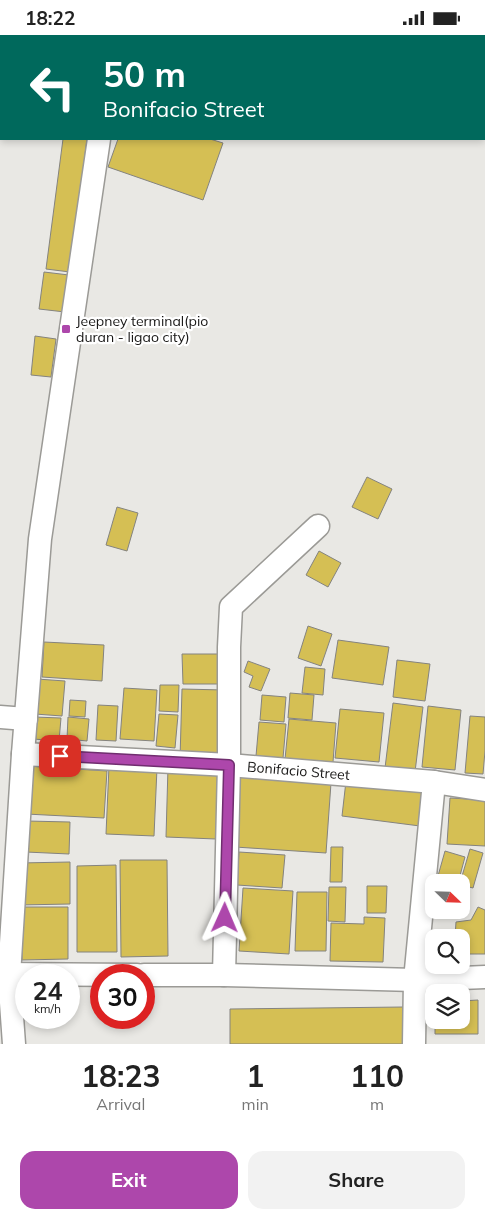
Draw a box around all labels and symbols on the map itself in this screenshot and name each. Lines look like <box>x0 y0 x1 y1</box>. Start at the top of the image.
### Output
place label: Jeepney terminal(pio duran - ligao city) <box>76 312 208 346</box>
marker: Jeepney terminal(pio duran - ligao city) <box>60 323 72 335</box>
pin <box>39 735 81 777</box>
street label: Bonifacio Street <box>246 758 351 784</box>
north arrow <box>425 874 470 919</box>
position arrow <box>198 891 250 943</box>
speed limit sign: 30 <box>90 964 155 1029</box>

